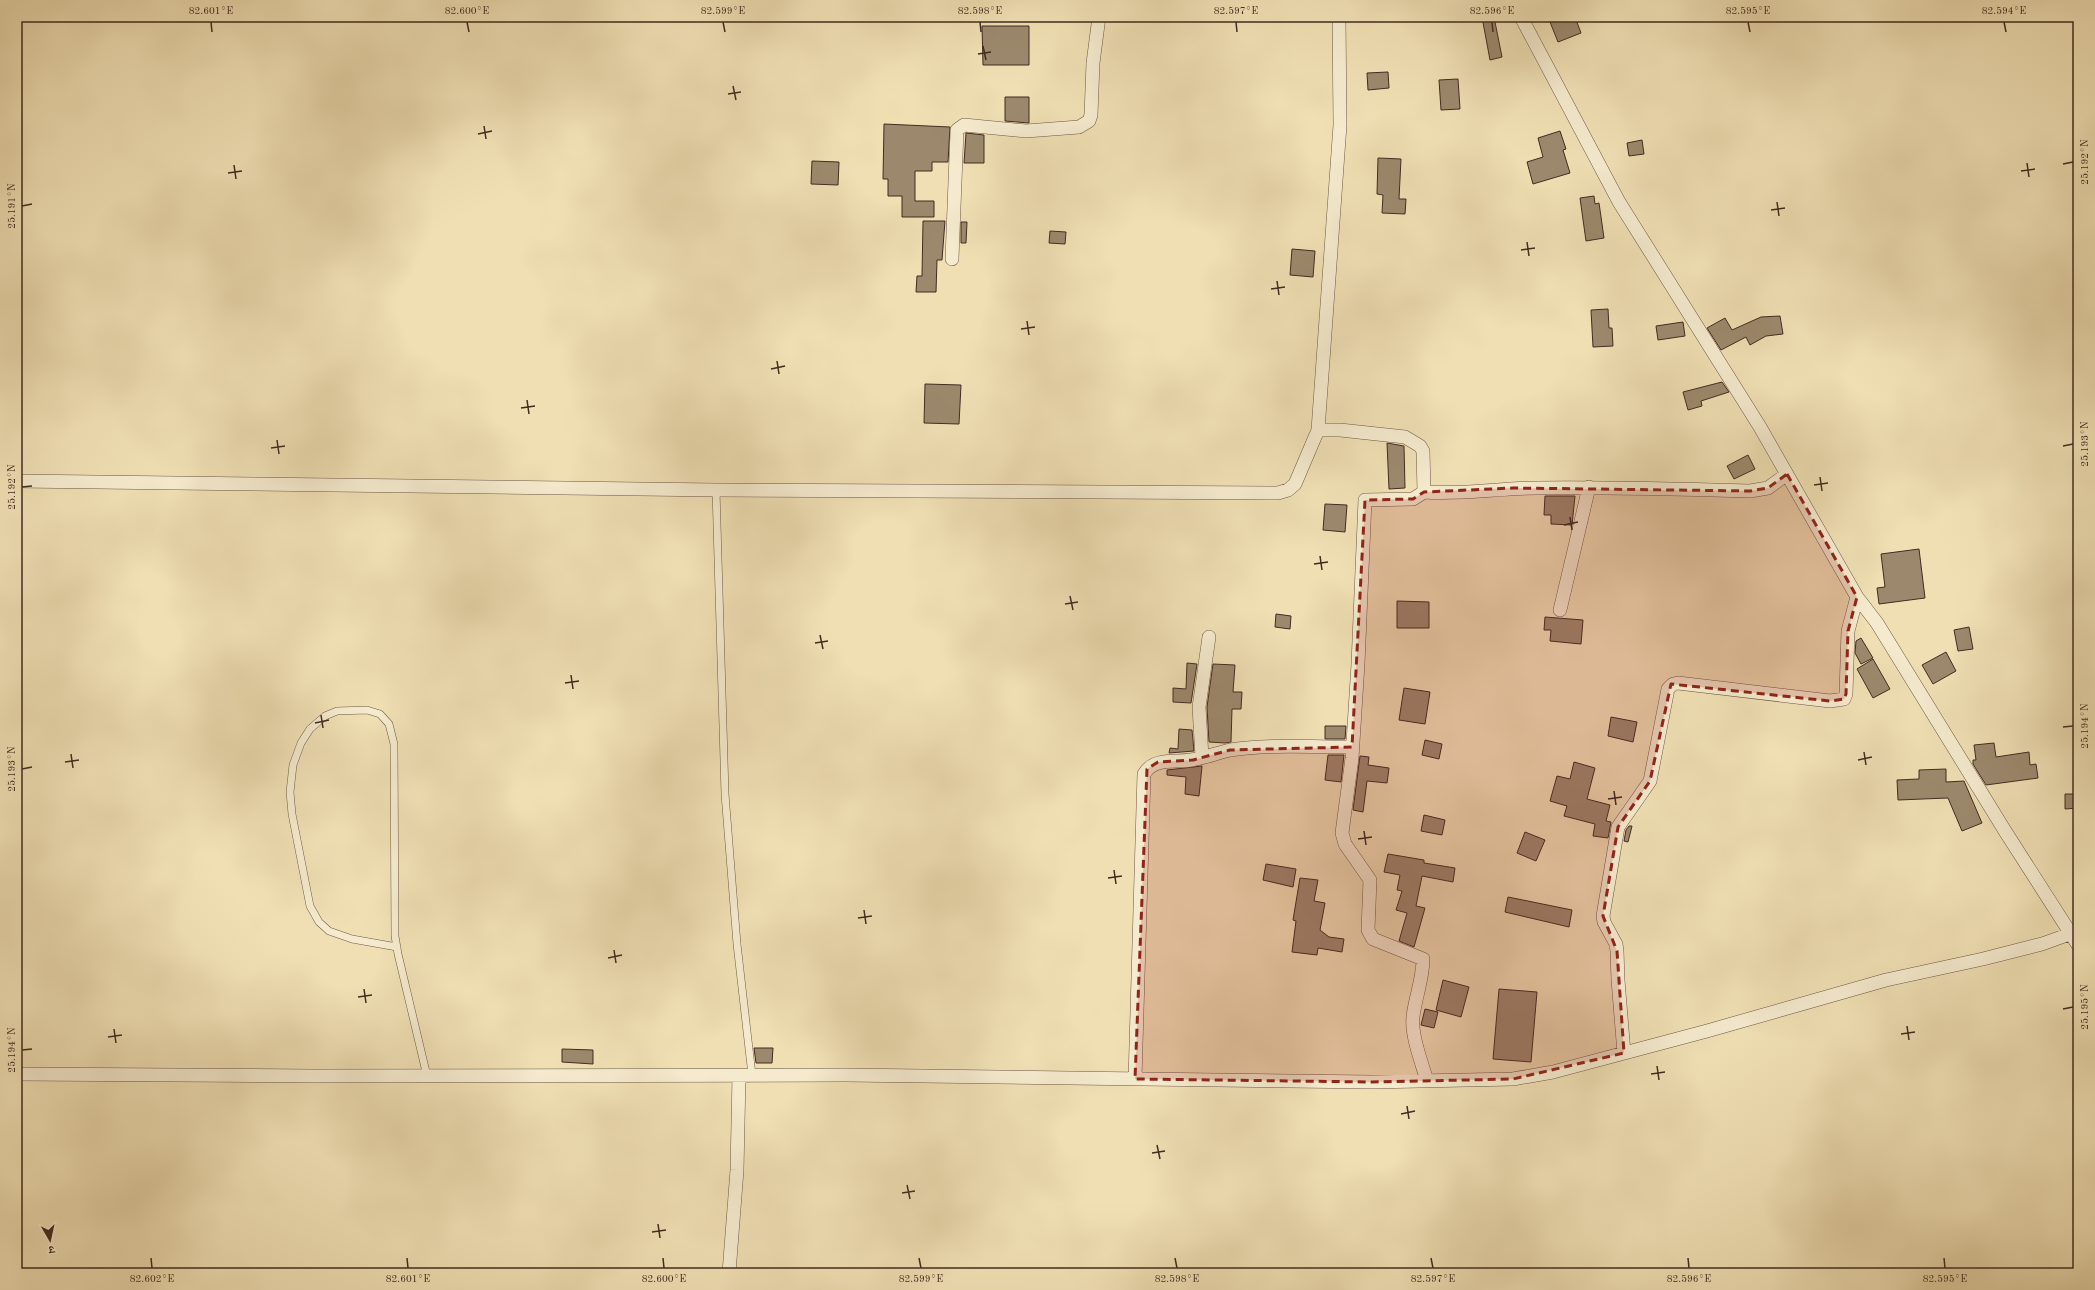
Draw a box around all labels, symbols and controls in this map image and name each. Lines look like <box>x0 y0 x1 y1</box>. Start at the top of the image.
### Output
text: 82.601°E <box>189 6 233 16</box>
text: 82.600°E <box>445 6 489 16</box>
text: 82.599°E <box>701 6 745 16</box>
text: 82.598°E <box>958 6 1002 16</box>
text: 82.597°E <box>1214 6 1258 16</box>
text: 82.596°E <box>1470 6 1514 16</box>
text: 82.595°E <box>1726 6 1770 16</box>
text: 82.594°E <box>1982 6 2026 16</box>
text: 25.192°N <box>2080 139 2090 185</box>
text: 25.191°N <box>7 183 17 229</box>
text: 25.193°N <box>2080 421 2090 467</box>
text: 25.192°N <box>7 464 17 510</box>
text: 25.194°N <box>2080 703 2090 749</box>
text: 25.193°N <box>7 746 17 792</box>
text: 25.195°N <box>2080 984 2090 1030</box>
text: 25.194°N <box>7 1027 17 1073</box>
north arrow <box>30 1220 70 1260</box>
text: उ <box>46 1242 56 1254</box>
text: 82.602°E <box>130 1274 174 1284</box>
text: 82.601°E <box>386 1274 430 1284</box>
text: 82.600°E <box>642 1274 686 1284</box>
text: 82.599°E <box>899 1274 943 1284</box>
text: 82.598°E <box>1155 1274 1199 1284</box>
text: 82.597°E <box>1411 1274 1455 1284</box>
text: 82.596°E <box>1667 1274 1711 1284</box>
text: 82.595°E <box>1923 1274 1967 1284</box>

